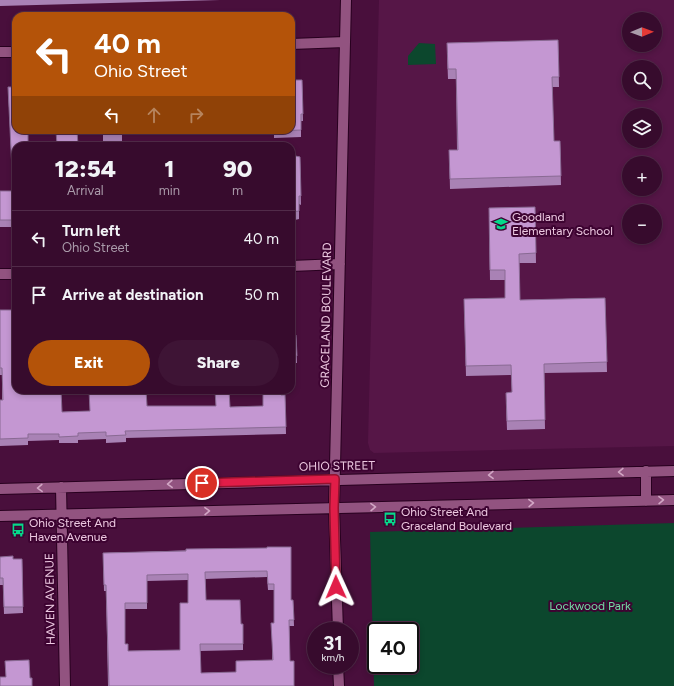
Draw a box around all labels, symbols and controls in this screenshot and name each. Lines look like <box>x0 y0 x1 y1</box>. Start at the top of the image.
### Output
north arrow <box>622 12 662 52</box>
map controls <box>622 12 662 244</box>
text: 40 m <box>94 26 161 60</box>
icon: left <box>28 28 80 80</box>
text: Ohio Street <box>94 60 187 82</box>
button: search <box>622 60 662 100</box>
icon: left <box>101 104 123 126</box>
icon: ahead <box>143 104 165 126</box>
icon: right <box>185 104 207 126</box>
button: layers <box>622 108 662 148</box>
text: 12:54 <box>55 154 116 183</box>
text: 1 <box>164 154 174 183</box>
text: 90 <box>223 154 252 183</box>
button: + <box>622 156 662 196</box>
text: Arrival <box>67 183 104 198</box>
text: min <box>159 183 180 198</box>
text: m <box>232 183 243 198</box>
button: − <box>622 204 662 244</box>
place label: Goodland Elementary School <box>512 210 613 238</box>
school or university icon: Goodland Elementary School <box>493 216 509 232</box>
text: Turn left <box>62 222 120 240</box>
icon: left <box>28 228 50 250</box>
text: 40 m <box>244 230 279 248</box>
text: Ohio Street <box>62 240 130 255</box>
street label: GRACELAND BOULEVARD <box>318 242 334 388</box>
icon: arrive <box>28 284 50 306</box>
text: Arrive at destination <box>62 286 203 304</box>
text: 50 m <box>244 286 279 304</box>
button: Exit <box>28 340 150 386</box>
button: Share <box>158 340 279 386</box>
street label: OHIO STREET <box>299 458 376 474</box>
pin <box>185 466 219 500</box>
one-way arrow <box>618 468 624 476</box>
one-way arrow <box>488 471 494 479</box>
icon: arrive <box>191 472 213 494</box>
one-way arrow <box>167 480 173 488</box>
one-way arrow <box>37 483 43 492</box>
one-way arrow <box>658 496 664 504</box>
one-way arrow <box>528 499 534 508</box>
one-way arrow <box>370 503 376 511</box>
place label: Ohio Street And Graceland Boulevard <box>401 505 512 533</box>
one-way arrow <box>204 507 210 515</box>
bus stop icon: Ohio Street And Graceland Boulevard <box>382 511 398 527</box>
place label: Ohio Street And Haven Avenue <box>29 516 116 544</box>
bus stop icon: Ohio Street And Haven Avenue <box>10 522 26 538</box>
street label: HAVEN AVENUE <box>42 553 58 645</box>
position arrow <box>315 566 357 608</box>
park label: Lockwood Park <box>549 599 631 613</box>
speed limit sign: 40 <box>367 622 419 674</box>
text: 31 <box>323 631 343 655</box>
text: km/h <box>322 651 344 664</box>

